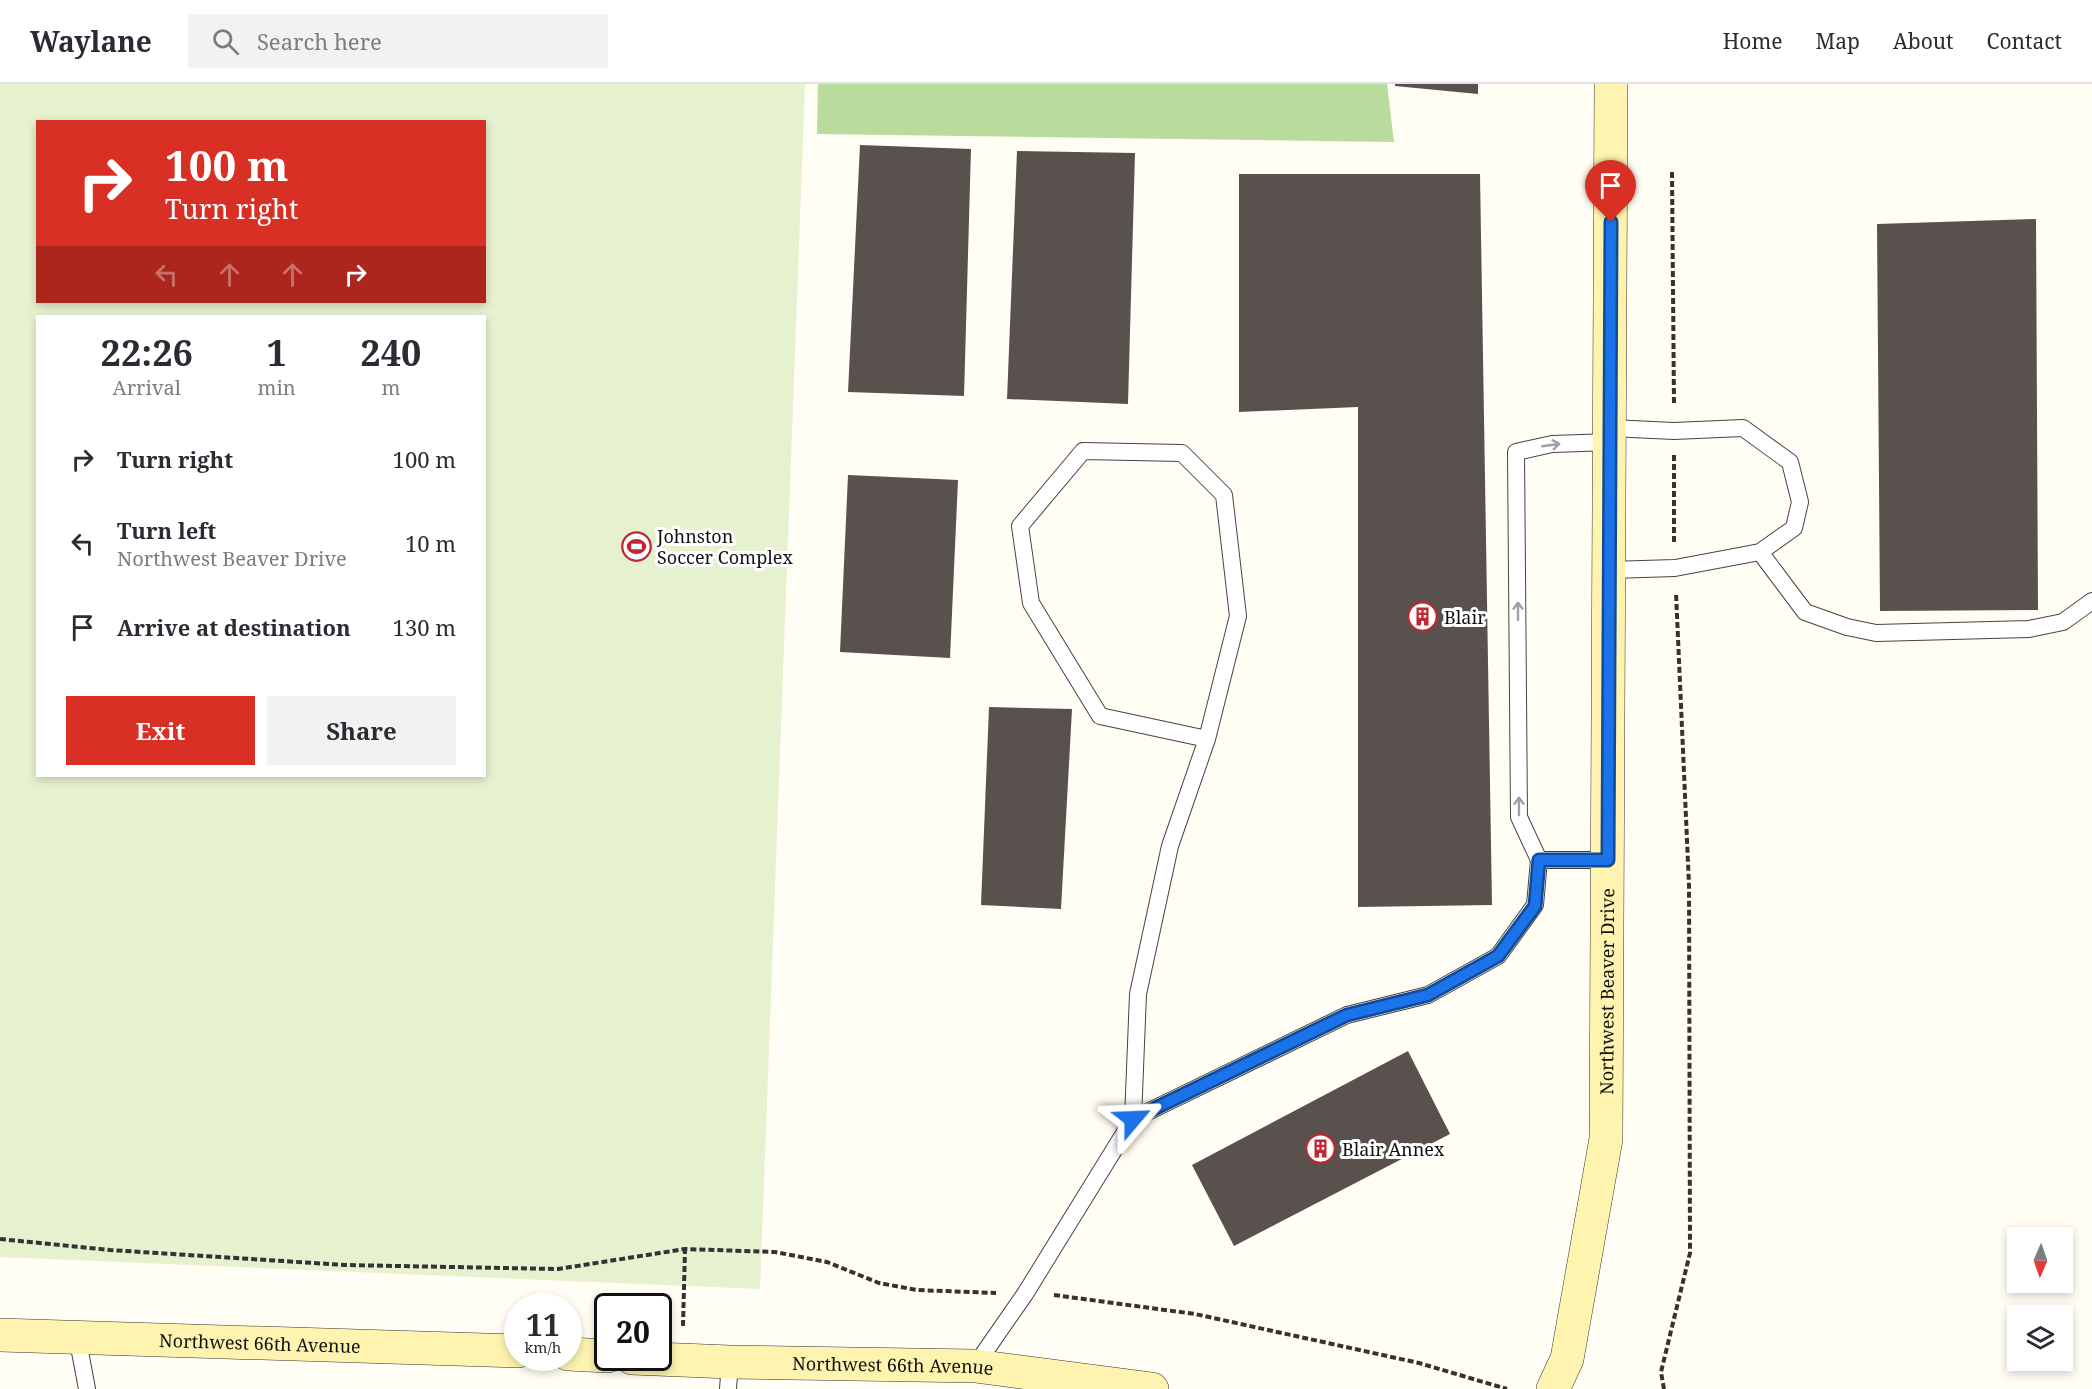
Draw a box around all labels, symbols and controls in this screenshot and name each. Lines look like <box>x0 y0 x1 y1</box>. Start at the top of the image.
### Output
search box <box>188 14 608 68</box>
text: Waylane <box>30 22 152 60</box>
icon: search <box>209 25 242 58</box>
text: Search here <box>257 26 382 56</box>
text: Home <box>1723 27 1783 55</box>
text: Map <box>1816 27 1860 55</box>
text: About <box>1893 27 1954 55</box>
text: Contact <box>1987 27 2062 55</box>
text: 100 m <box>165 136 289 193</box>
icon: right <box>66 144 144 222</box>
pin <box>1585 160 1636 222</box>
icon: arrive <box>1594 169 1627 202</box>
text: Turn right <box>165 190 298 227</box>
icon: left <box>150 258 183 291</box>
icon: ahead <box>213 258 246 291</box>
icon: ahead <box>276 258 309 291</box>
icon: right <box>339 258 372 291</box>
text: 22:26 <box>101 328 193 377</box>
text: 1 <box>266 328 287 377</box>
text: 240 <box>360 328 421 377</box>
text: Arrival <box>113 374 181 401</box>
text: min <box>258 374 296 401</box>
text: m <box>381 374 400 401</box>
one-way arrow <box>1541 440 1561 451</box>
icon: right <box>66 443 99 476</box>
text: Turn right <box>117 444 233 474</box>
text: 100 m <box>393 444 456 474</box>
text: Turn left <box>117 515 216 545</box>
place label: Johnston Soccer Complex <box>656 524 793 569</box>
icon: left <box>66 527 99 560</box>
text: 10 m <box>405 528 456 558</box>
sports icon: Johnston Soccer Complex <box>620 530 652 562</box>
text: Northwest Beaver Drive <box>117 545 347 572</box>
building icon: Blair <box>1407 601 1439 633</box>
one-way arrow <box>1512 602 1523 622</box>
place label: Blair <box>1444 605 1486 629</box>
icon: arrive <box>66 611 99 644</box>
text: Arrive at destination <box>117 612 351 642</box>
text: 130 m <box>393 612 456 642</box>
button: Exit <box>66 696 255 765</box>
button: Share <box>267 696 456 765</box>
one-way arrow <box>1513 797 1525 817</box>
street label: Northwest Beaver Drive <box>1594 888 1619 1095</box>
position arrow <box>1101 1087 1165 1151</box>
building icon: Blair Annex <box>1305 1133 1337 1165</box>
place label: Blair Annex <box>1342 1137 1445 1161</box>
north arrow <box>2007 1227 2073 1293</box>
map controls <box>2007 1227 2073 1371</box>
speed limit sign: 20 <box>594 1293 672 1371</box>
text: 11 <box>526 1304 560 1345</box>
button: layers <box>2007 1305 2073 1371</box>
street label: Northwest 66th Avenue <box>159 1328 361 1358</box>
text: km/h <box>525 1337 561 1357</box>
street label: Northwest 66th Avenue <box>792 1351 995 1380</box>

